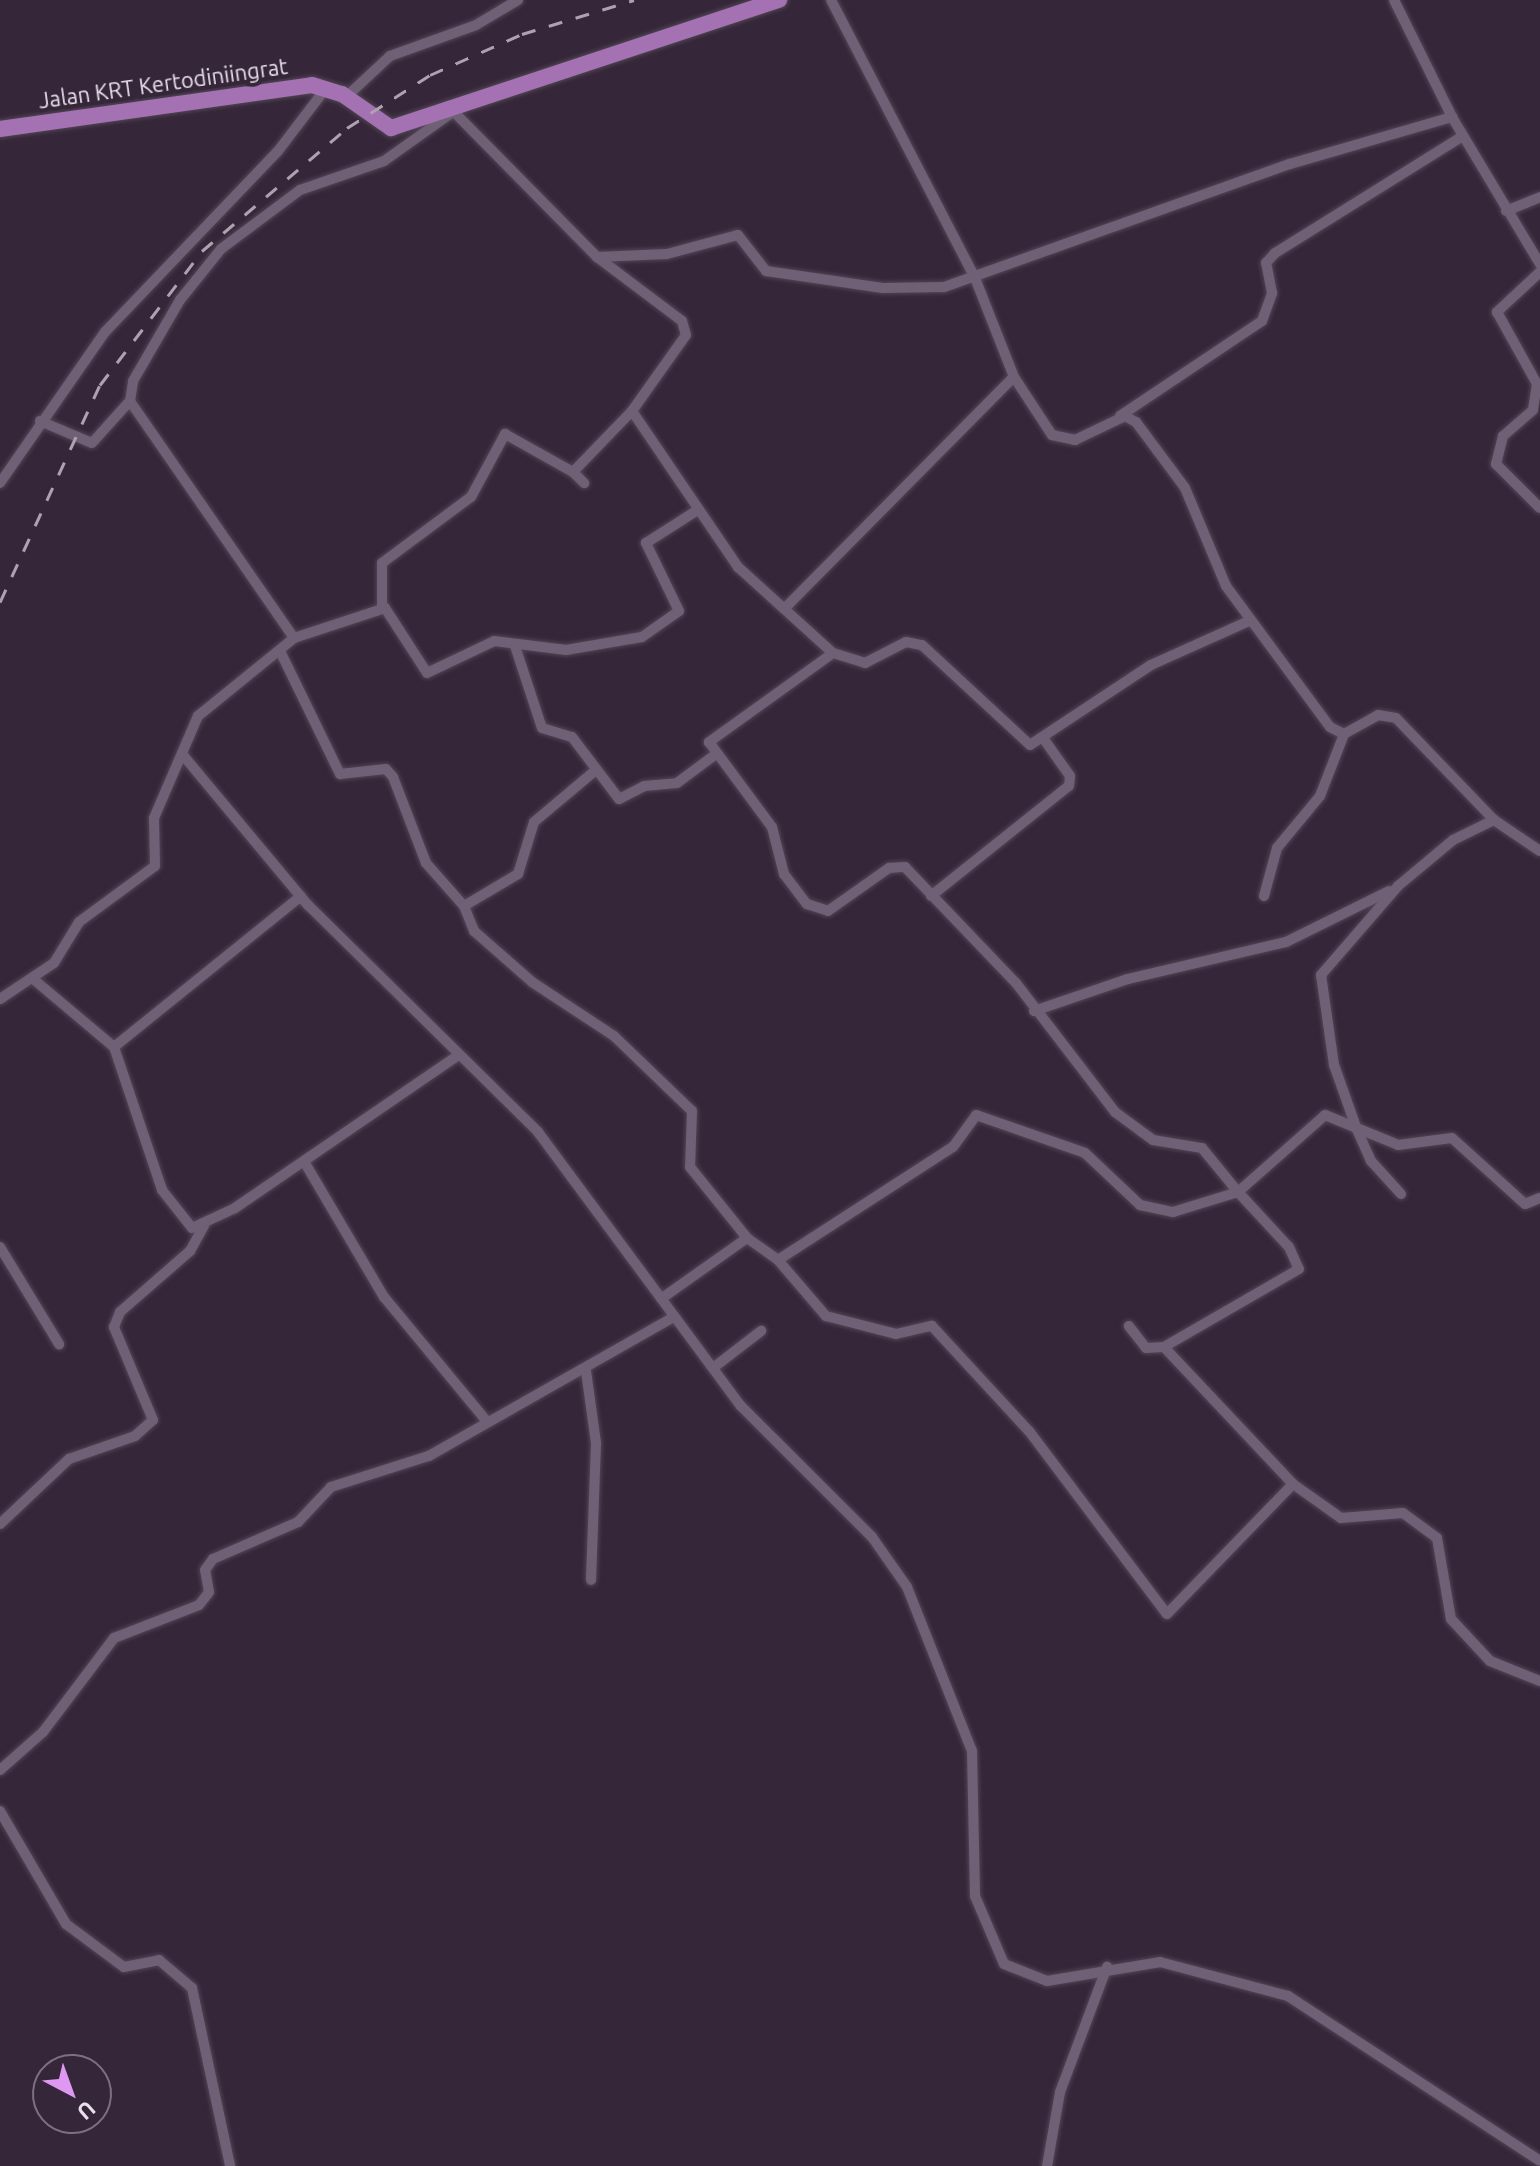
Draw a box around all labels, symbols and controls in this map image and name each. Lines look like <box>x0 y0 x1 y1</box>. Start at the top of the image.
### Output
street label: Jalan KRT Kertodiniingrat <box>37 52 289 114</box>
north arrow <box>32 2054 112 2134</box>
text: U <box>73 2096 101 2125</box>

